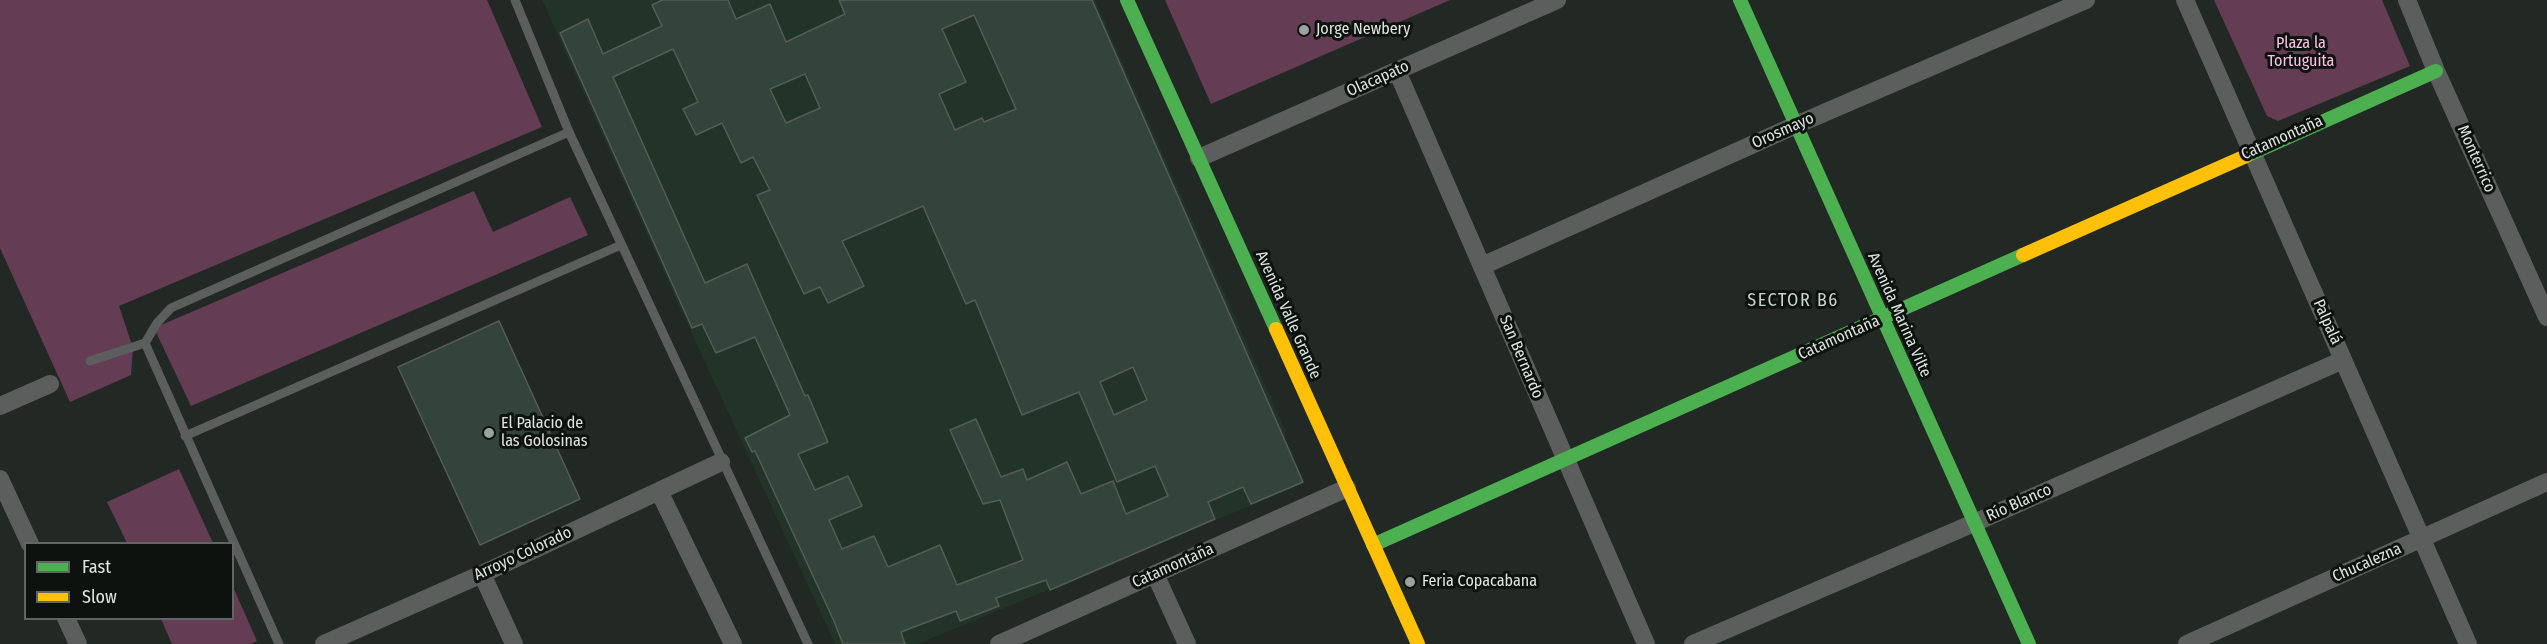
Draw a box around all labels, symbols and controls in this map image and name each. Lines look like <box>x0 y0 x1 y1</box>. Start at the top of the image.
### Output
place label: Jorge Newbery <box>1316 20 1410 40</box>
marker: Jorge Newbery <box>1297 23 1311 37</box>
park label: Plaza la Tortuguita <box>2268 34 2334 72</box>
street label: Olacapato <box>1344 57 1412 101</box>
street label: Orosmayo <box>1749 109 1817 153</box>
street label: Catamontaña <box>2238 112 2326 164</box>
street label: Monterrico <box>2453 123 2499 195</box>
street label: Avenida Valle Grande <box>1251 248 1325 382</box>
street label: Avenida Marina Vilte <box>1863 250 1935 380</box>
district label: SECTOR B6 <box>1747 290 1839 312</box>
street label: Palpalá <box>2309 296 2345 348</box>
street label: San Bernardo <box>1495 312 1547 402</box>
street label: Catamontaña <box>1795 312 1883 364</box>
place label: El Palacio de las Golosinas <box>501 414 587 452</box>
marker: El Palacio de las Golosinas <box>482 426 496 440</box>
street label: Río Blanco <box>1984 480 2054 526</box>
street label: Arroyo Colorado <box>471 523 575 585</box>
street label: Chucalezna <box>2329 539 2405 587</box>
street label: Catamontaña <box>1129 540 1217 592</box>
legend <box>24 542 234 620</box>
text: Fast <box>82 556 111 578</box>
place label: Feria Copacabana <box>1422 572 1537 592</box>
marker: Feria Copacabana <box>1403 575 1417 589</box>
text: Slow <box>82 586 117 608</box>

